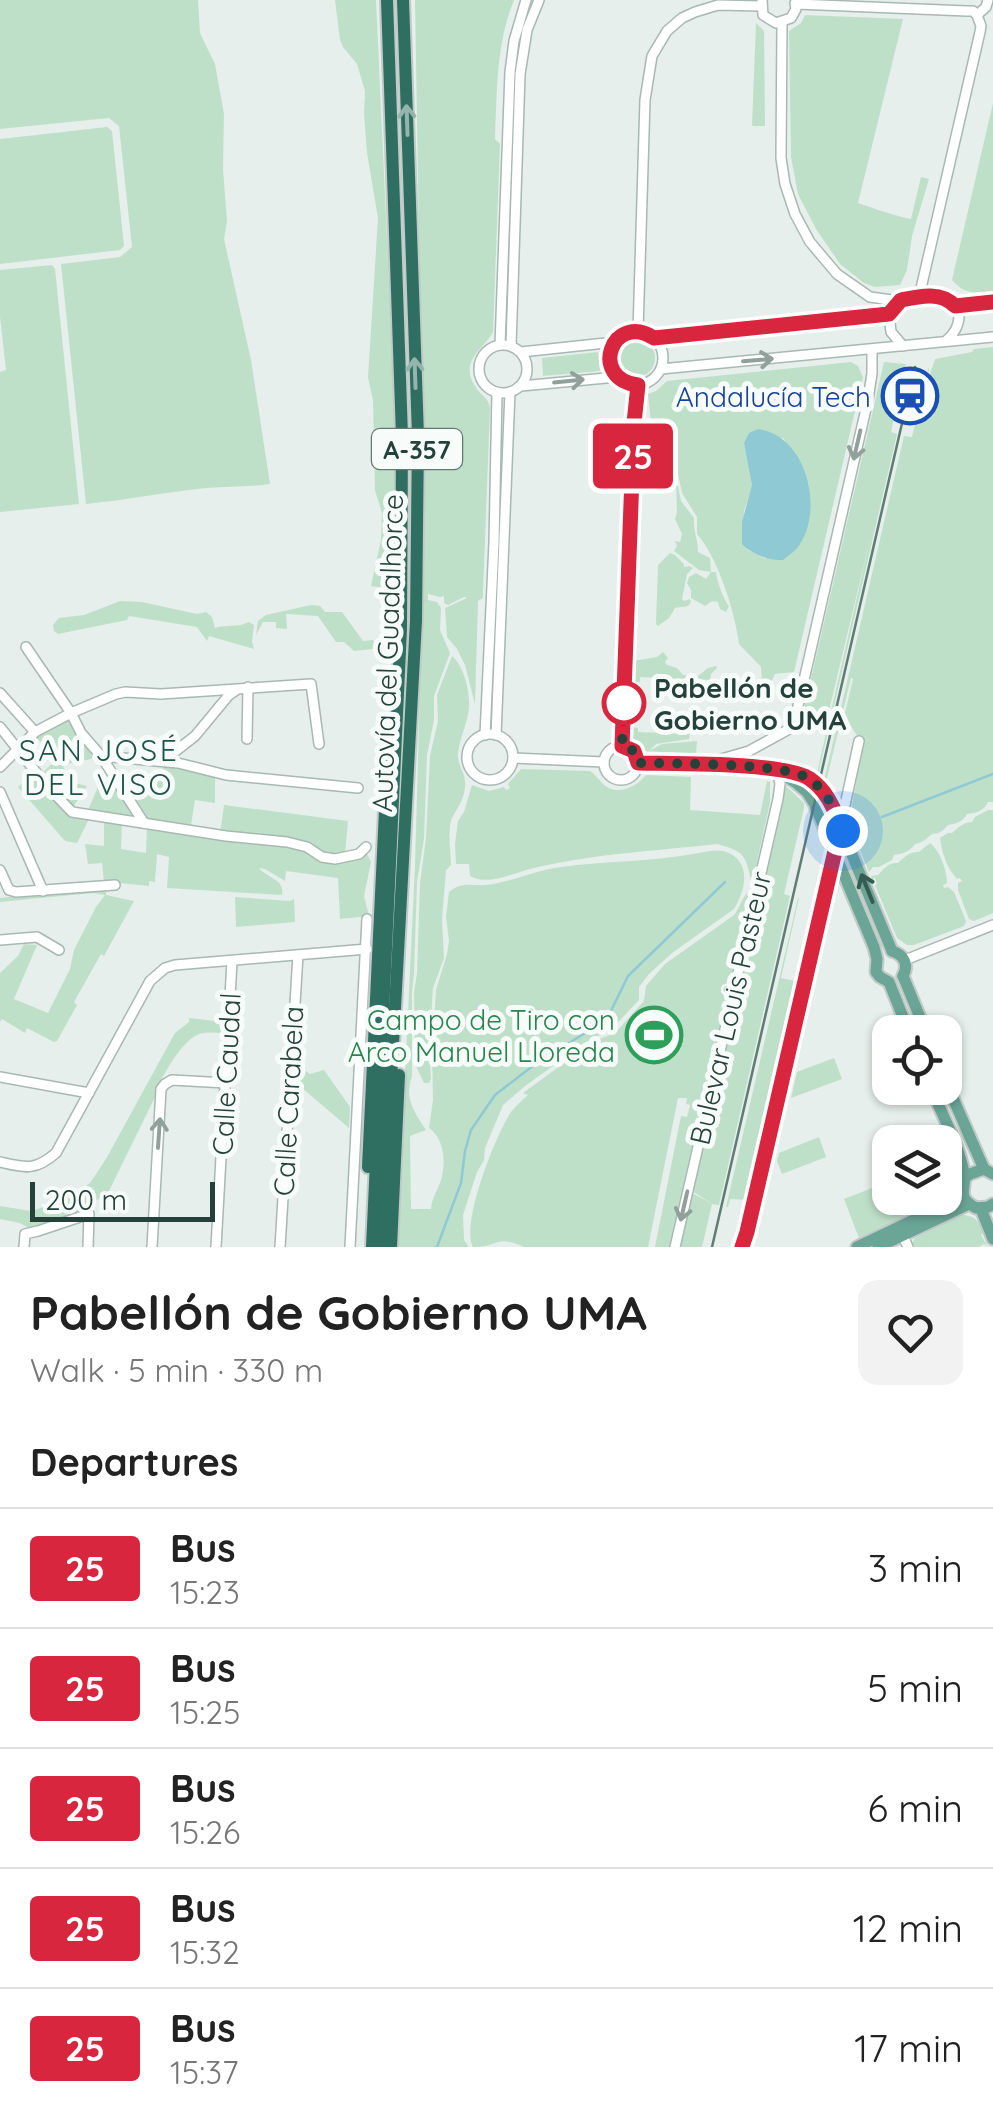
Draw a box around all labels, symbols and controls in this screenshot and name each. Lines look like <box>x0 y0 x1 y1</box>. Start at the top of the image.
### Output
one-way arrow <box>397 105 416 137</box>
one-way arrow <box>741 351 774 370</box>
one-way arrow <box>406 358 425 390</box>
station icon: Andalucía Tech <box>880 366 940 426</box>
one-way arrow <box>553 371 585 390</box>
place label: Andalucía Tech <box>676 379 871 414</box>
line badge: 25 <box>588 424 678 488</box>
one-way arrow <box>847 428 866 460</box>
road number: A-357 <box>372 429 462 469</box>
text: 25 <box>613 434 653 478</box>
street label: Autovía del Guadalhorce <box>364 493 410 813</box>
place label: Pabellón de Gobierno UMA <box>654 670 846 737</box>
marker: Pabellón de Gobierno UMA <box>603 682 645 724</box>
district label: SAN JOSÉ DEL VISO <box>19 731 179 803</box>
your location <box>818 806 868 856</box>
street label: Bulevar Louis Pasteur <box>682 868 779 1148</box>
one-way arrow <box>856 873 874 904</box>
street label: Calle Caudal <box>204 992 248 1156</box>
place label: Campo de Tiro con Arco Manuel Lloreda <box>348 1002 615 1069</box>
street label: Calle Carabela <box>266 1005 310 1197</box>
sports icon: Campo de Tiro con Arco Manuel Lloreda <box>624 1005 684 1065</box>
map controls <box>872 1015 962 1215</box>
button: locate <box>872 1015 962 1105</box>
one-way arrow <box>150 1118 169 1150</box>
button: layers <box>872 1125 962 1215</box>
scale bar <box>30 1177 215 1222</box>
text: 200 m <box>45 1182 127 1217</box>
one-way arrow <box>674 1189 692 1221</box>
button: heart <box>858 1280 963 1385</box>
text: Pabellón de Gobierno UMA <box>30 1282 647 1342</box>
text: Walk · 5 min · 330 m <box>30 1350 323 1390</box>
text: Departures <box>30 1438 238 1486</box>
text: Bus <box>170 1524 236 1572</box>
text: 3 min <box>868 1544 963 1592</box>
text: 25 <box>65 1546 105 1590</box>
text: 15:23 <box>170 1572 240 1612</box>
text: Bus <box>170 1644 236 1692</box>
text: 5 min <box>867 1664 963 1712</box>
text: 25 <box>65 1666 105 1710</box>
text: 15:25 <box>170 1692 240 1732</box>
text: Bus <box>170 1764 236 1812</box>
text: 6 min <box>867 1784 963 1832</box>
text: 25 <box>65 1786 105 1830</box>
text: 15:26 <box>170 1812 240 1852</box>
text: Bus <box>170 1884 236 1932</box>
text: 12 min <box>853 1904 963 1952</box>
text: 25 <box>65 1906 105 1950</box>
text: 15:32 <box>170 1932 240 1972</box>
text: Bus <box>170 2004 236 2052</box>
text: 17 min <box>854 2024 963 2072</box>
text: 25 <box>65 2026 105 2070</box>
text: 15:37 <box>170 2052 238 2092</box>

